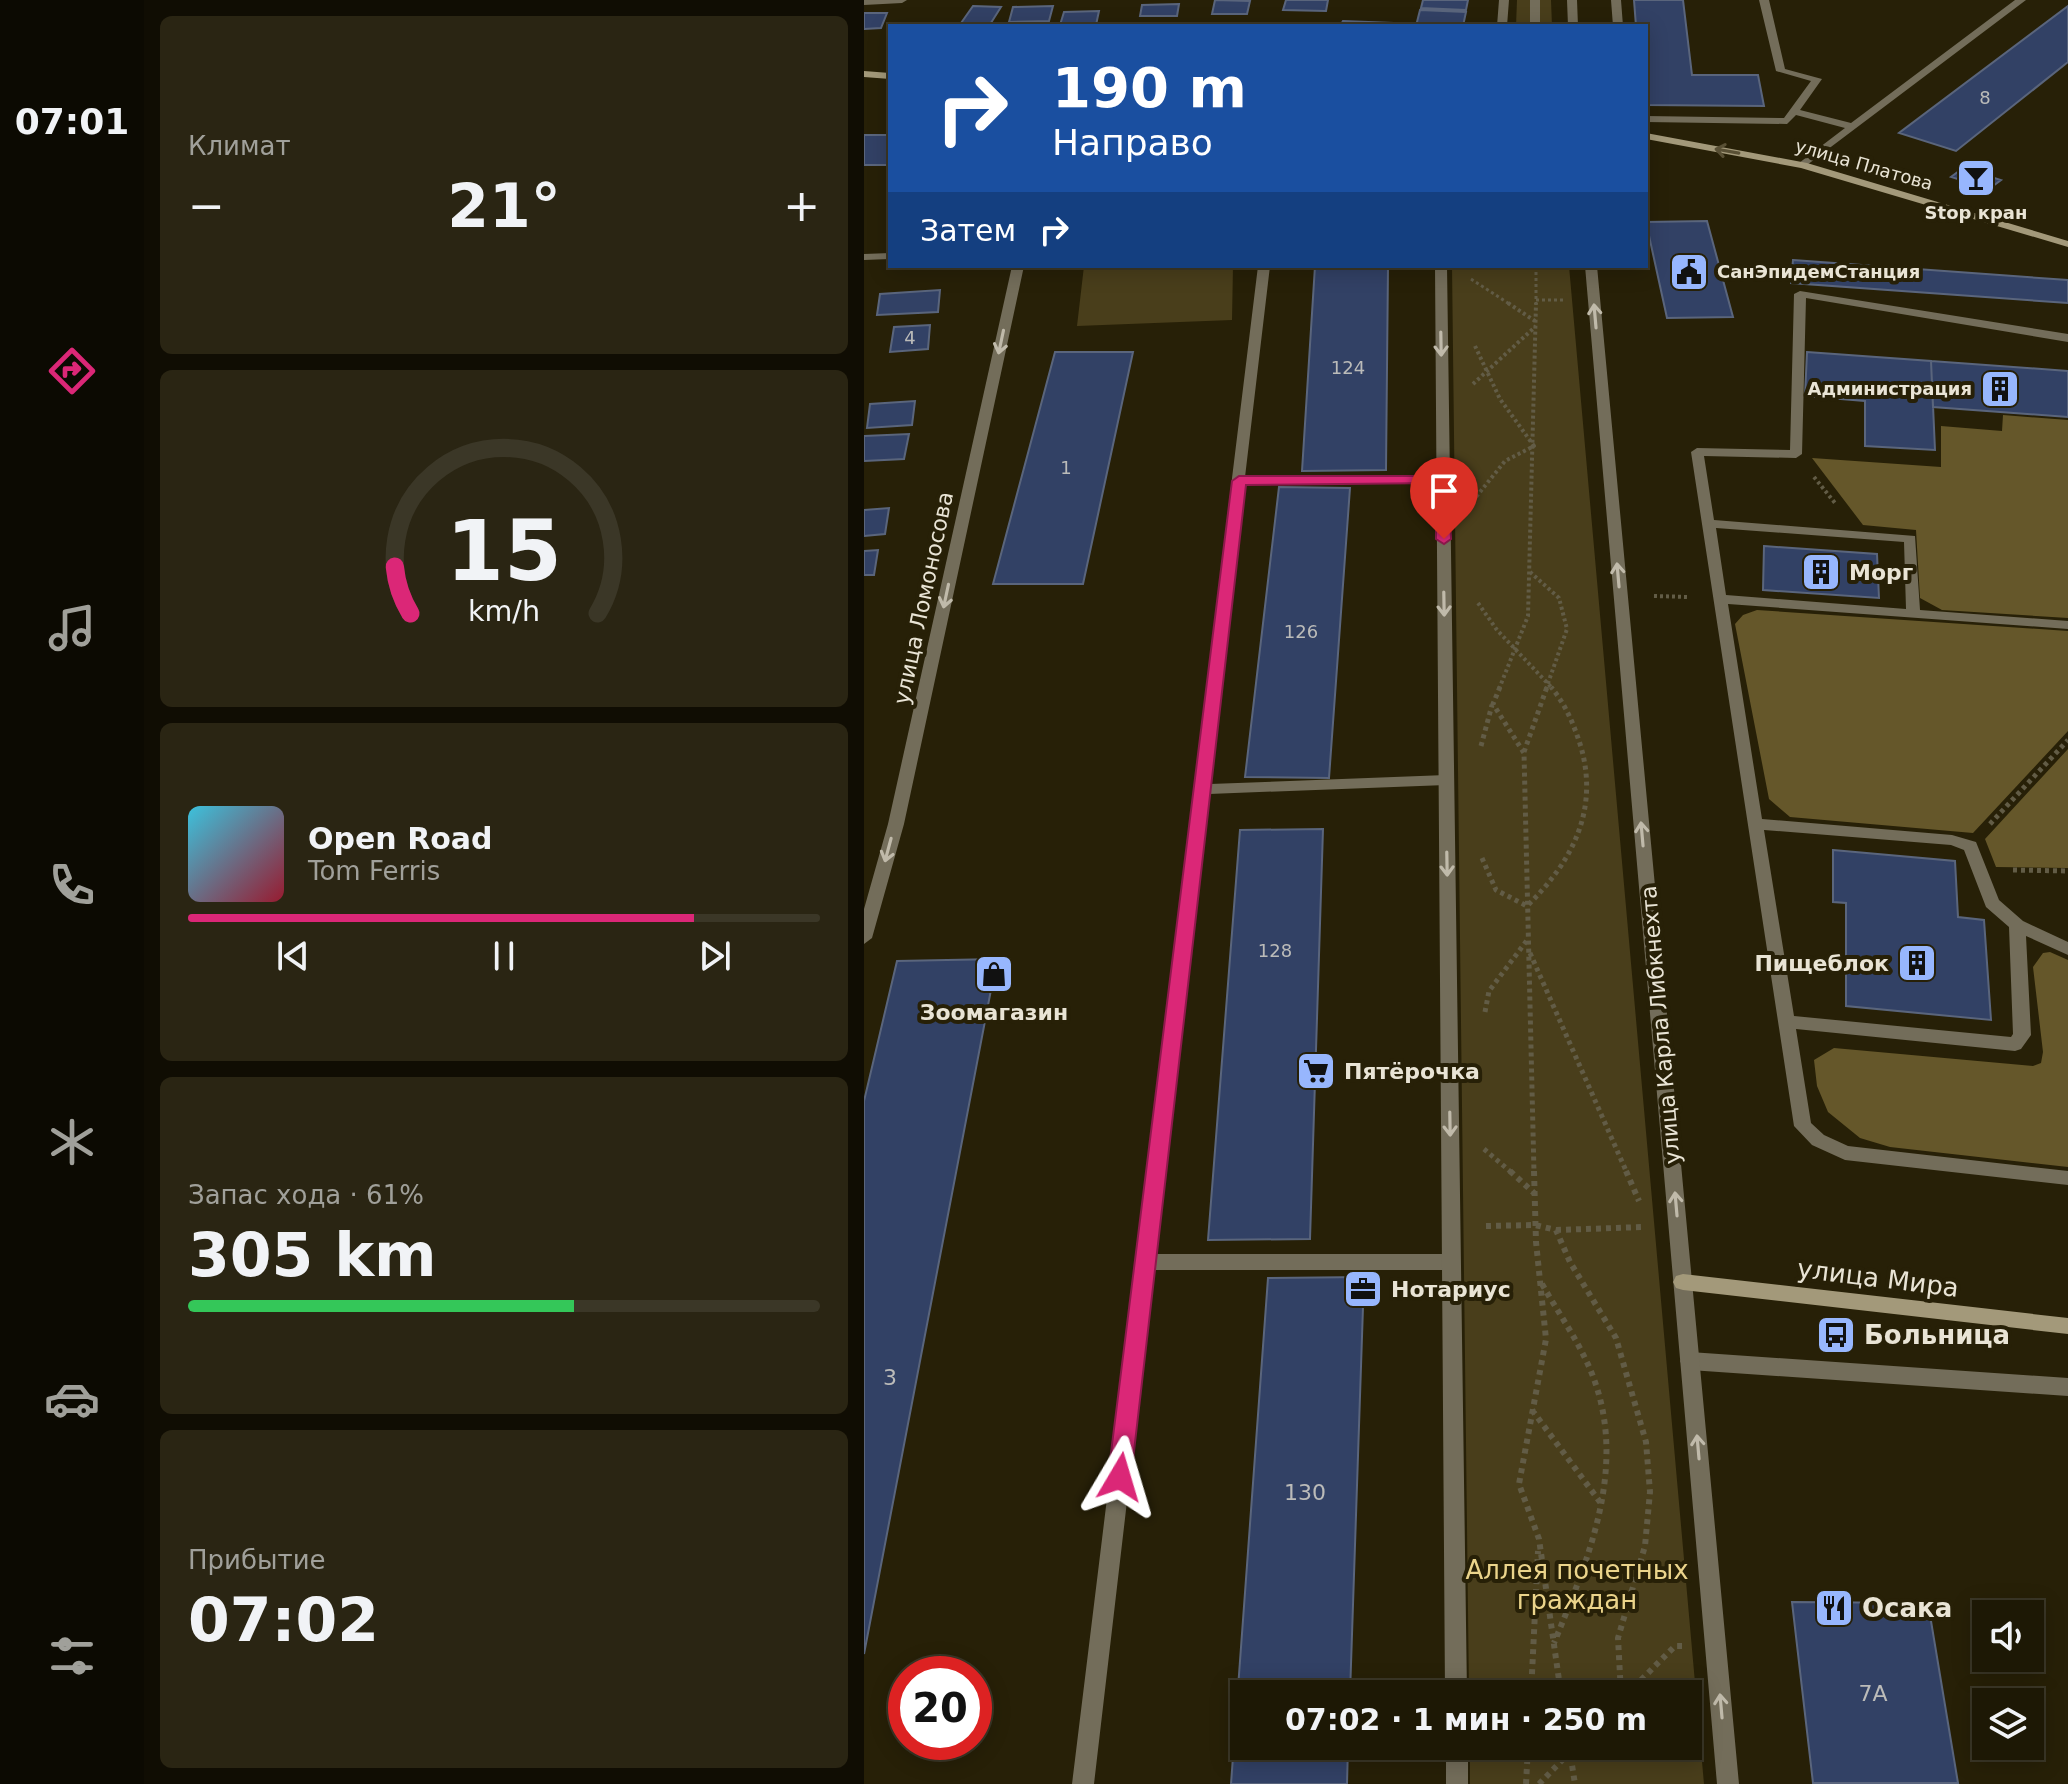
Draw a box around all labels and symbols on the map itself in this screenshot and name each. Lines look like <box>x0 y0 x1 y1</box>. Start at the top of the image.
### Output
house number: 8 <box>1979 87 1991 108</box>
street label: улица Платова <box>1793 135 1935 194</box>
one-way arrow <box>1714 143 1740 158</box>
bar icon: Stop кран <box>1955 157 1997 199</box>
place label: Stop кран <box>1925 202 2027 223</box>
public building icon: СанЭпидемСтанция <box>1668 251 1710 293</box>
place label: СанЭпидемСтанция <box>1717 261 1920 282</box>
one-way arrow <box>1587 303 1602 330</box>
house number: 4 <box>904 327 916 348</box>
one-way arrow <box>993 329 1008 355</box>
one-way arrow <box>1434 330 1449 357</box>
house number: 124 <box>1331 357 1365 378</box>
building icon: Администрация <box>1979 368 2021 410</box>
place label: Администрация <box>1808 378 1972 399</box>
house number: 1 <box>1060 457 1072 478</box>
pin <box>1410 457 1478 539</box>
street label: улица Ломоносова <box>889 490 958 707</box>
building icon: Морг <box>1800 551 1842 593</box>
place label: Морг <box>1849 560 1913 585</box>
one-way arrow <box>1611 562 1626 589</box>
one-way arrow <box>938 583 953 608</box>
one-way arrow <box>1437 590 1452 617</box>
house number: 126 <box>1284 621 1318 642</box>
one-way arrow <box>1634 821 1649 848</box>
one-way arrow <box>880 836 895 862</box>
one-way arrow <box>1439 850 1455 877</box>
street label: улица Карла Либкнехта <box>1636 885 1685 1165</box>
house number: 128 <box>1258 940 1292 961</box>
building icon: Пищеблок <box>1896 942 1938 984</box>
place label: Пищеблок <box>1754 951 1889 976</box>
shop icon: Зоомагазин <box>973 953 1015 995</box>
place label: Зоомагазин <box>920 1000 1068 1025</box>
supermarket icon: Пятёрочка <box>1295 1050 1337 1092</box>
place label: Пятёрочка <box>1344 1059 1480 1084</box>
one-way arrow <box>1442 1110 1458 1137</box>
one-way arrow <box>1668 1191 1683 1218</box>
street label: улица Мира <box>1795 1253 1961 1303</box>
office icon: Нотариус <box>1342 1268 1384 1310</box>
place label: Нотариус <box>1391 1277 1511 1302</box>
bus stop icon: Больница <box>1815 1314 1857 1356</box>
place label: Больница <box>1864 1320 2010 1350</box>
house number: 3 <box>883 1365 897 1390</box>
one-way arrow <box>1690 1434 1705 1461</box>
position arrow <box>1078 1435 1162 1519</box>
house number: 130 <box>1284 1480 1326 1505</box>
park label: Аллея почетных граждан <box>1465 1555 1689 1615</box>
restaurant icon: Осака <box>1813 1587 1855 1629</box>
place label: Осака <box>1862 1593 1952 1623</box>
speed limit sign: 20 <box>888 1656 992 1760</box>
house number: 7А <box>1858 1681 1888 1706</box>
one-way arrow <box>1713 1693 1728 1720</box>

